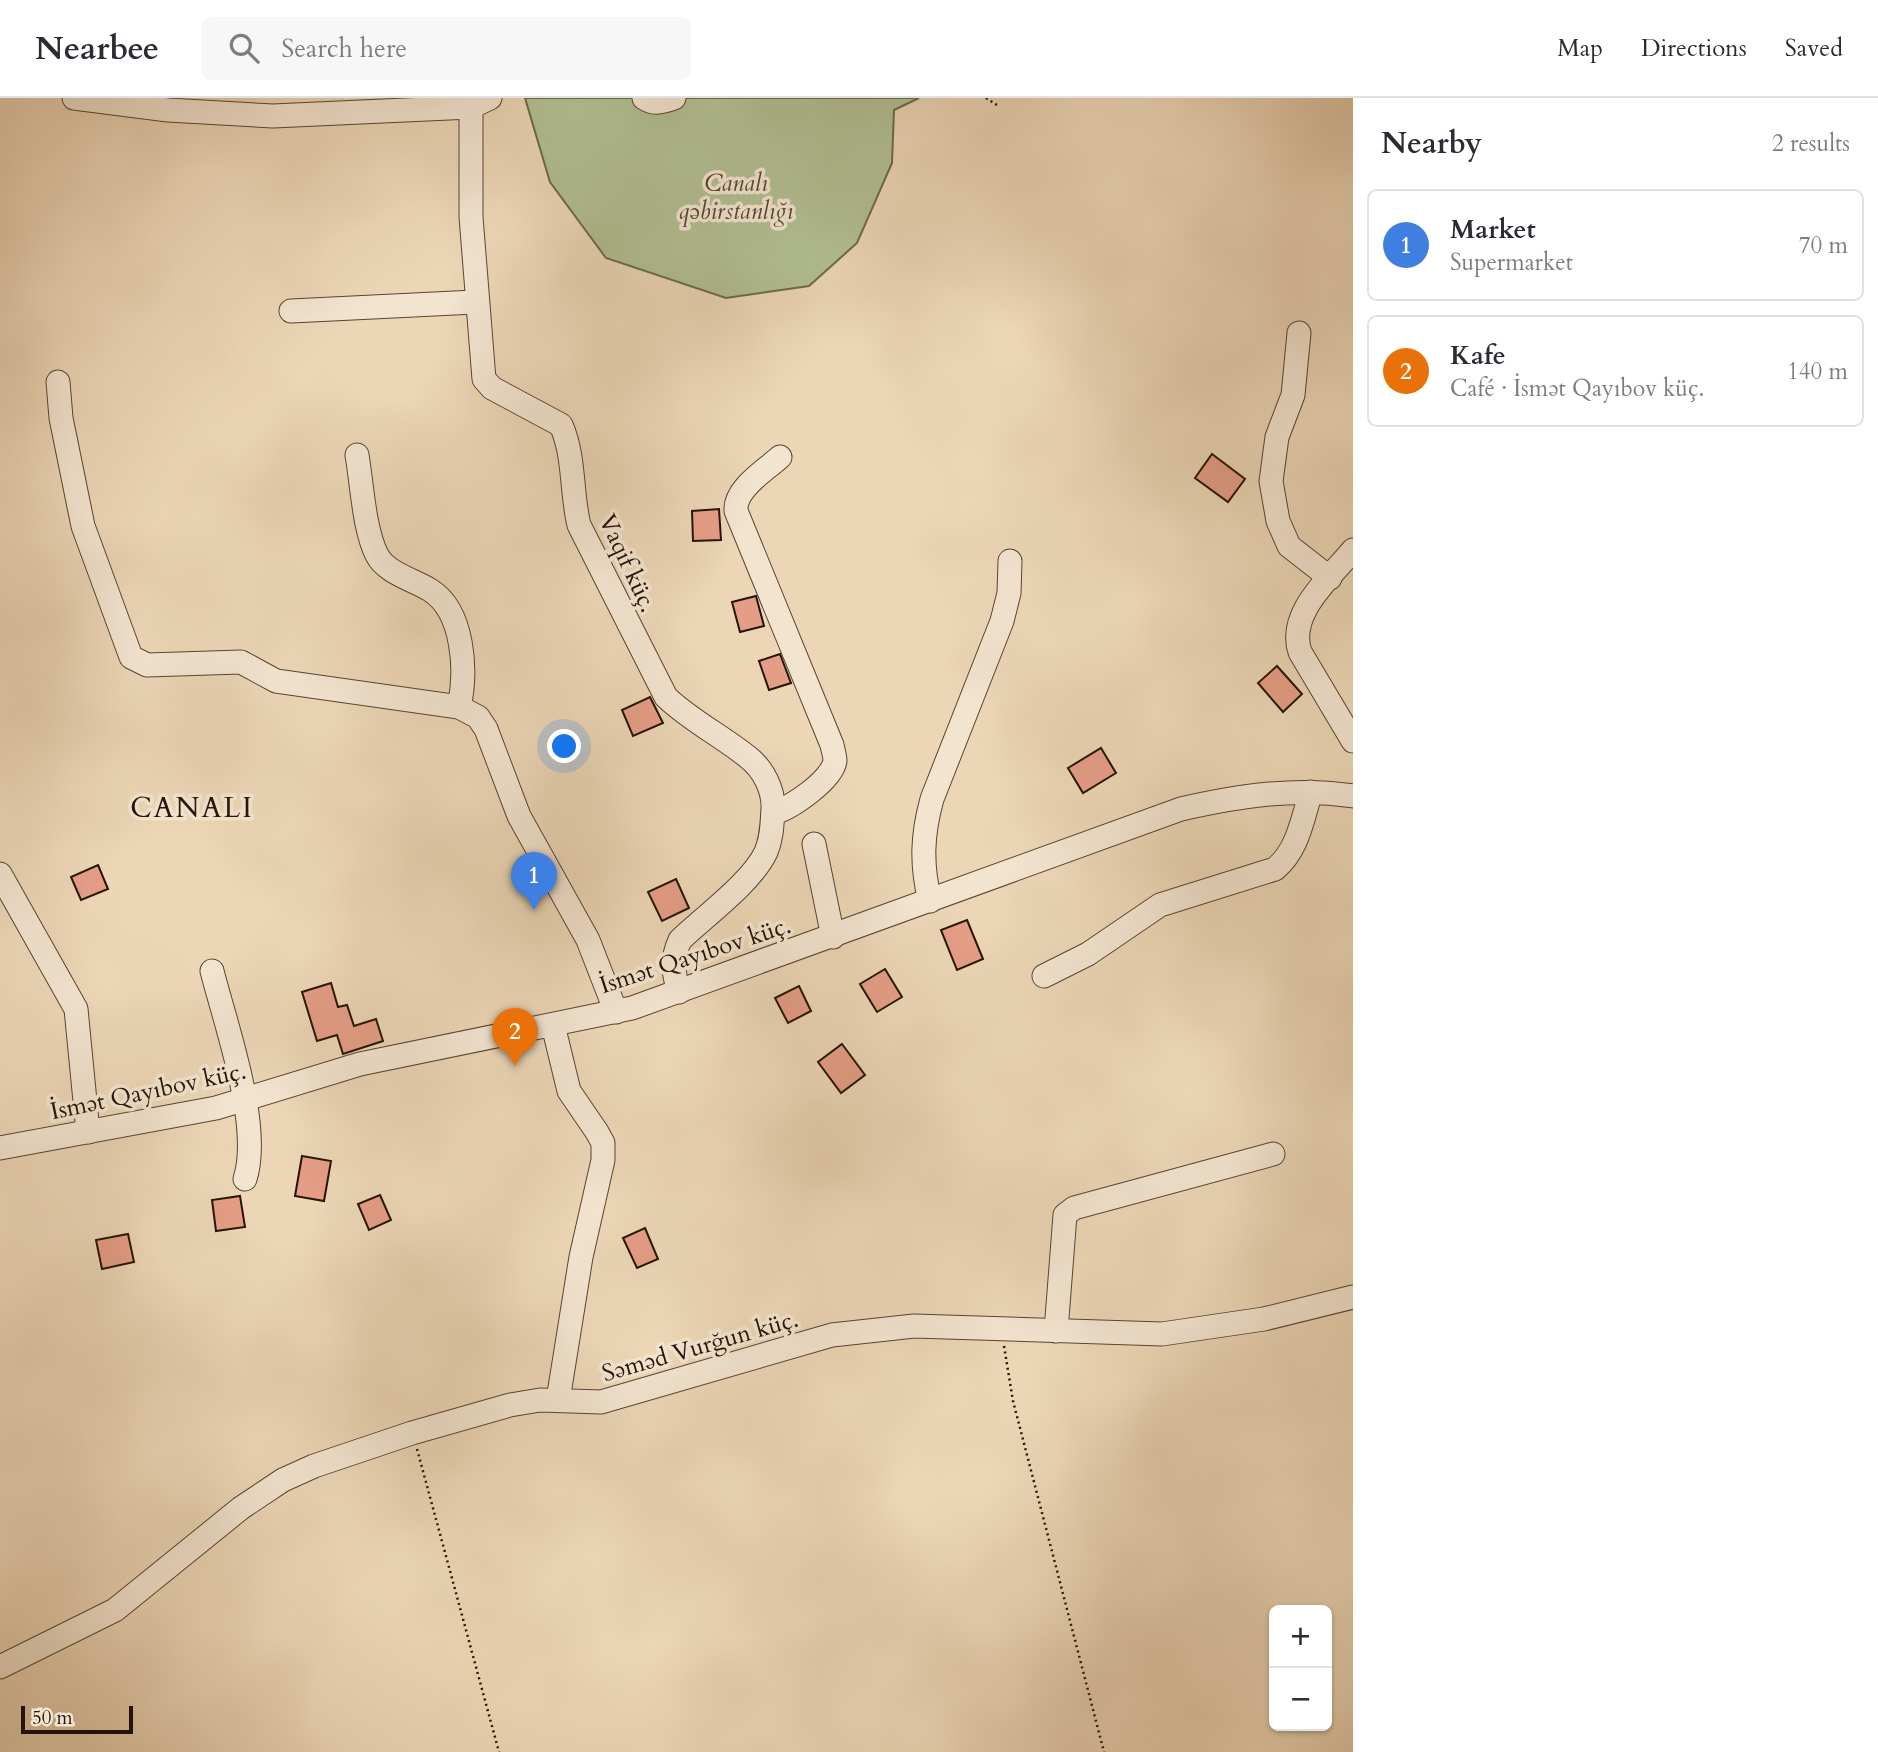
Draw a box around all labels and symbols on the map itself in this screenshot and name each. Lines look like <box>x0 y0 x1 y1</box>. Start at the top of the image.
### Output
park label: Canalı qəbirstanlığı <box>679 167 794 228</box>
street label: Vaqif küç. <box>591 509 665 617</box>
your location <box>547 729 581 763</box>
district label: CANALI <box>130 789 254 827</box>
pin: 1 <box>511 852 557 910</box>
street label: İsmət Qayıbov küç. <box>595 909 795 1002</box>
pin: 2 <box>492 1008 538 1066</box>
street label: İsmət Qayıbov küç. <box>47 1055 249 1128</box>
street label: Səməd Vurğun küç. <box>598 1303 802 1390</box>
scale bar <box>21 1703 133 1735</box>

